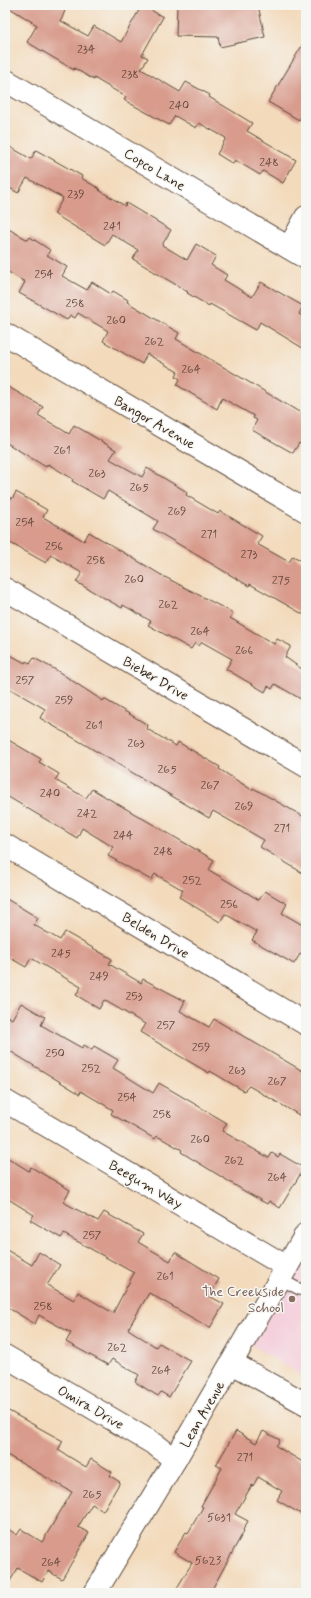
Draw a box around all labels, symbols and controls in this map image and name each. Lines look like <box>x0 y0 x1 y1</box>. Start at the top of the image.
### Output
house number: 234 <box>77 42 95 58</box>
house number: 238 <box>121 67 139 83</box>
house number: 240 <box>169 98 189 114</box>
street label: Copco Lane <box>120 144 189 195</box>
house number: 248 <box>259 155 279 171</box>
house number: 239 <box>67 187 85 203</box>
house number: 241 <box>103 219 121 235</box>
house number: 254 <box>34 267 54 283</box>
house number: 258 <box>66 296 84 312</box>
house number: 260 <box>106 313 126 329</box>
house number: 262 <box>144 334 164 350</box>
house number: 264 <box>181 362 201 378</box>
street label: Bangor Avenue <box>110 392 199 455</box>
house number: 261 <box>53 443 71 459</box>
house number: 263 <box>88 466 106 482</box>
house number: 265 <box>129 480 149 496</box>
house number: 269 <box>168 504 186 520</box>
house number: 254 <box>15 515 35 531</box>
house number: 271 <box>201 527 217 543</box>
house number: 256 <box>45 539 63 555</box>
house number: 273 <box>241 547 258 563</box>
house number: 258 <box>87 553 105 569</box>
house number: 260 <box>124 572 144 588</box>
house number: 275 <box>272 573 291 589</box>
house number: 262 <box>158 597 178 613</box>
house number: 264 <box>190 624 210 640</box>
house number: 266 <box>235 643 253 659</box>
street label: Bieber Drive <box>119 653 192 705</box>
house number: 257 <box>16 673 35 689</box>
house number: 259 <box>55 693 73 709</box>
house number: 261 <box>85 718 103 734</box>
house number: 263 <box>127 736 145 752</box>
house number: 265 <box>157 762 177 778</box>
house number: 267 <box>200 778 220 794</box>
house number: 240 <box>40 786 60 802</box>
house number: 269 <box>235 799 253 815</box>
house number: 242 <box>77 806 97 822</box>
house number: 271 <box>274 821 290 837</box>
house number: 244 <box>113 828 133 844</box>
house number: 248 <box>153 844 173 860</box>
house number: 252 <box>182 873 202 889</box>
house number: 256 <box>220 897 238 913</box>
street label: Belden Drive <box>118 909 192 963</box>
house number: 245 <box>51 946 71 962</box>
house number: 249 <box>89 969 109 985</box>
house number: 253 <box>125 989 143 1005</box>
house number: 257 <box>157 1018 176 1034</box>
house number: 259 <box>192 1040 210 1056</box>
house number: 250 <box>45 1046 65 1062</box>
house number: 252 <box>81 1061 101 1077</box>
house number: 263 <box>228 1063 246 1079</box>
house number: 267 <box>267 1074 287 1090</box>
house number: 254 <box>117 1090 137 1106</box>
house number: 258 <box>153 1107 171 1123</box>
house number: 260 <box>190 1132 210 1148</box>
house number: 262 <box>224 1153 244 1169</box>
street label: Beegum Way <box>104 1156 186 1215</box>
house number: 264 <box>267 1170 287 1186</box>
house number: 257 <box>83 1228 102 1244</box>
house number: 261 <box>156 1269 174 1285</box>
place label: The Creekside School <box>202 1283 284 1317</box>
marker: The Creekside School <box>287 1294 297 1304</box>
house number: 258 <box>34 1299 52 1315</box>
house number: 262 <box>107 1340 127 1356</box>
house number: 264 <box>151 1363 171 1379</box>
street label: Lean Avenue <box>176 1377 229 1451</box>
street label: Omira Drive <box>54 1382 127 1434</box>
house number: 271 <box>237 1450 253 1466</box>
house number: 265 <box>82 1487 102 1503</box>
house number: 5631 <box>207 1510 231 1526</box>
house number: 5623 <box>195 1553 222 1569</box>
house number: 264 <box>41 1555 61 1571</box>

